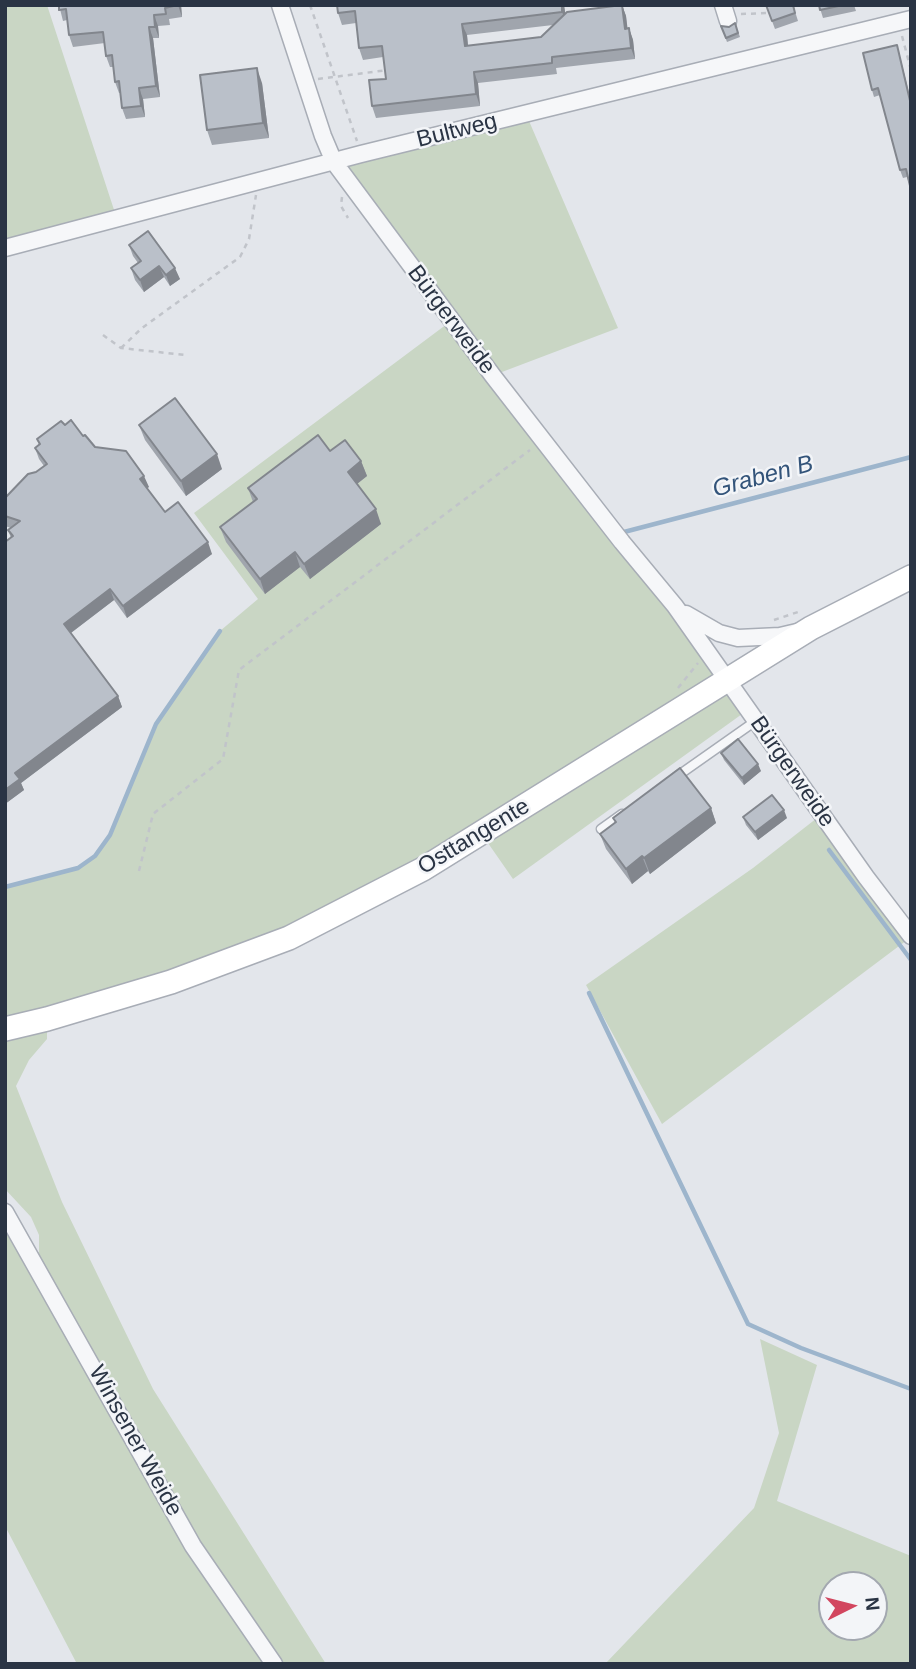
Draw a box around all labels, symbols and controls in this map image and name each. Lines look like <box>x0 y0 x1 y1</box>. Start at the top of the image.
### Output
street label: Bultweg <box>414 108 500 154</box>
street label: Bürgerweide <box>401 260 501 380</box>
water label: Graben B <box>710 450 816 504</box>
street label: Bürgerweide <box>744 711 840 833</box>
street label: Osttangente <box>413 793 535 881</box>
street label: Winsener Weide <box>82 1361 188 1521</box>
north arrow <box>818 1571 888 1641</box>
text: N <box>861 1596 884 1612</box>

